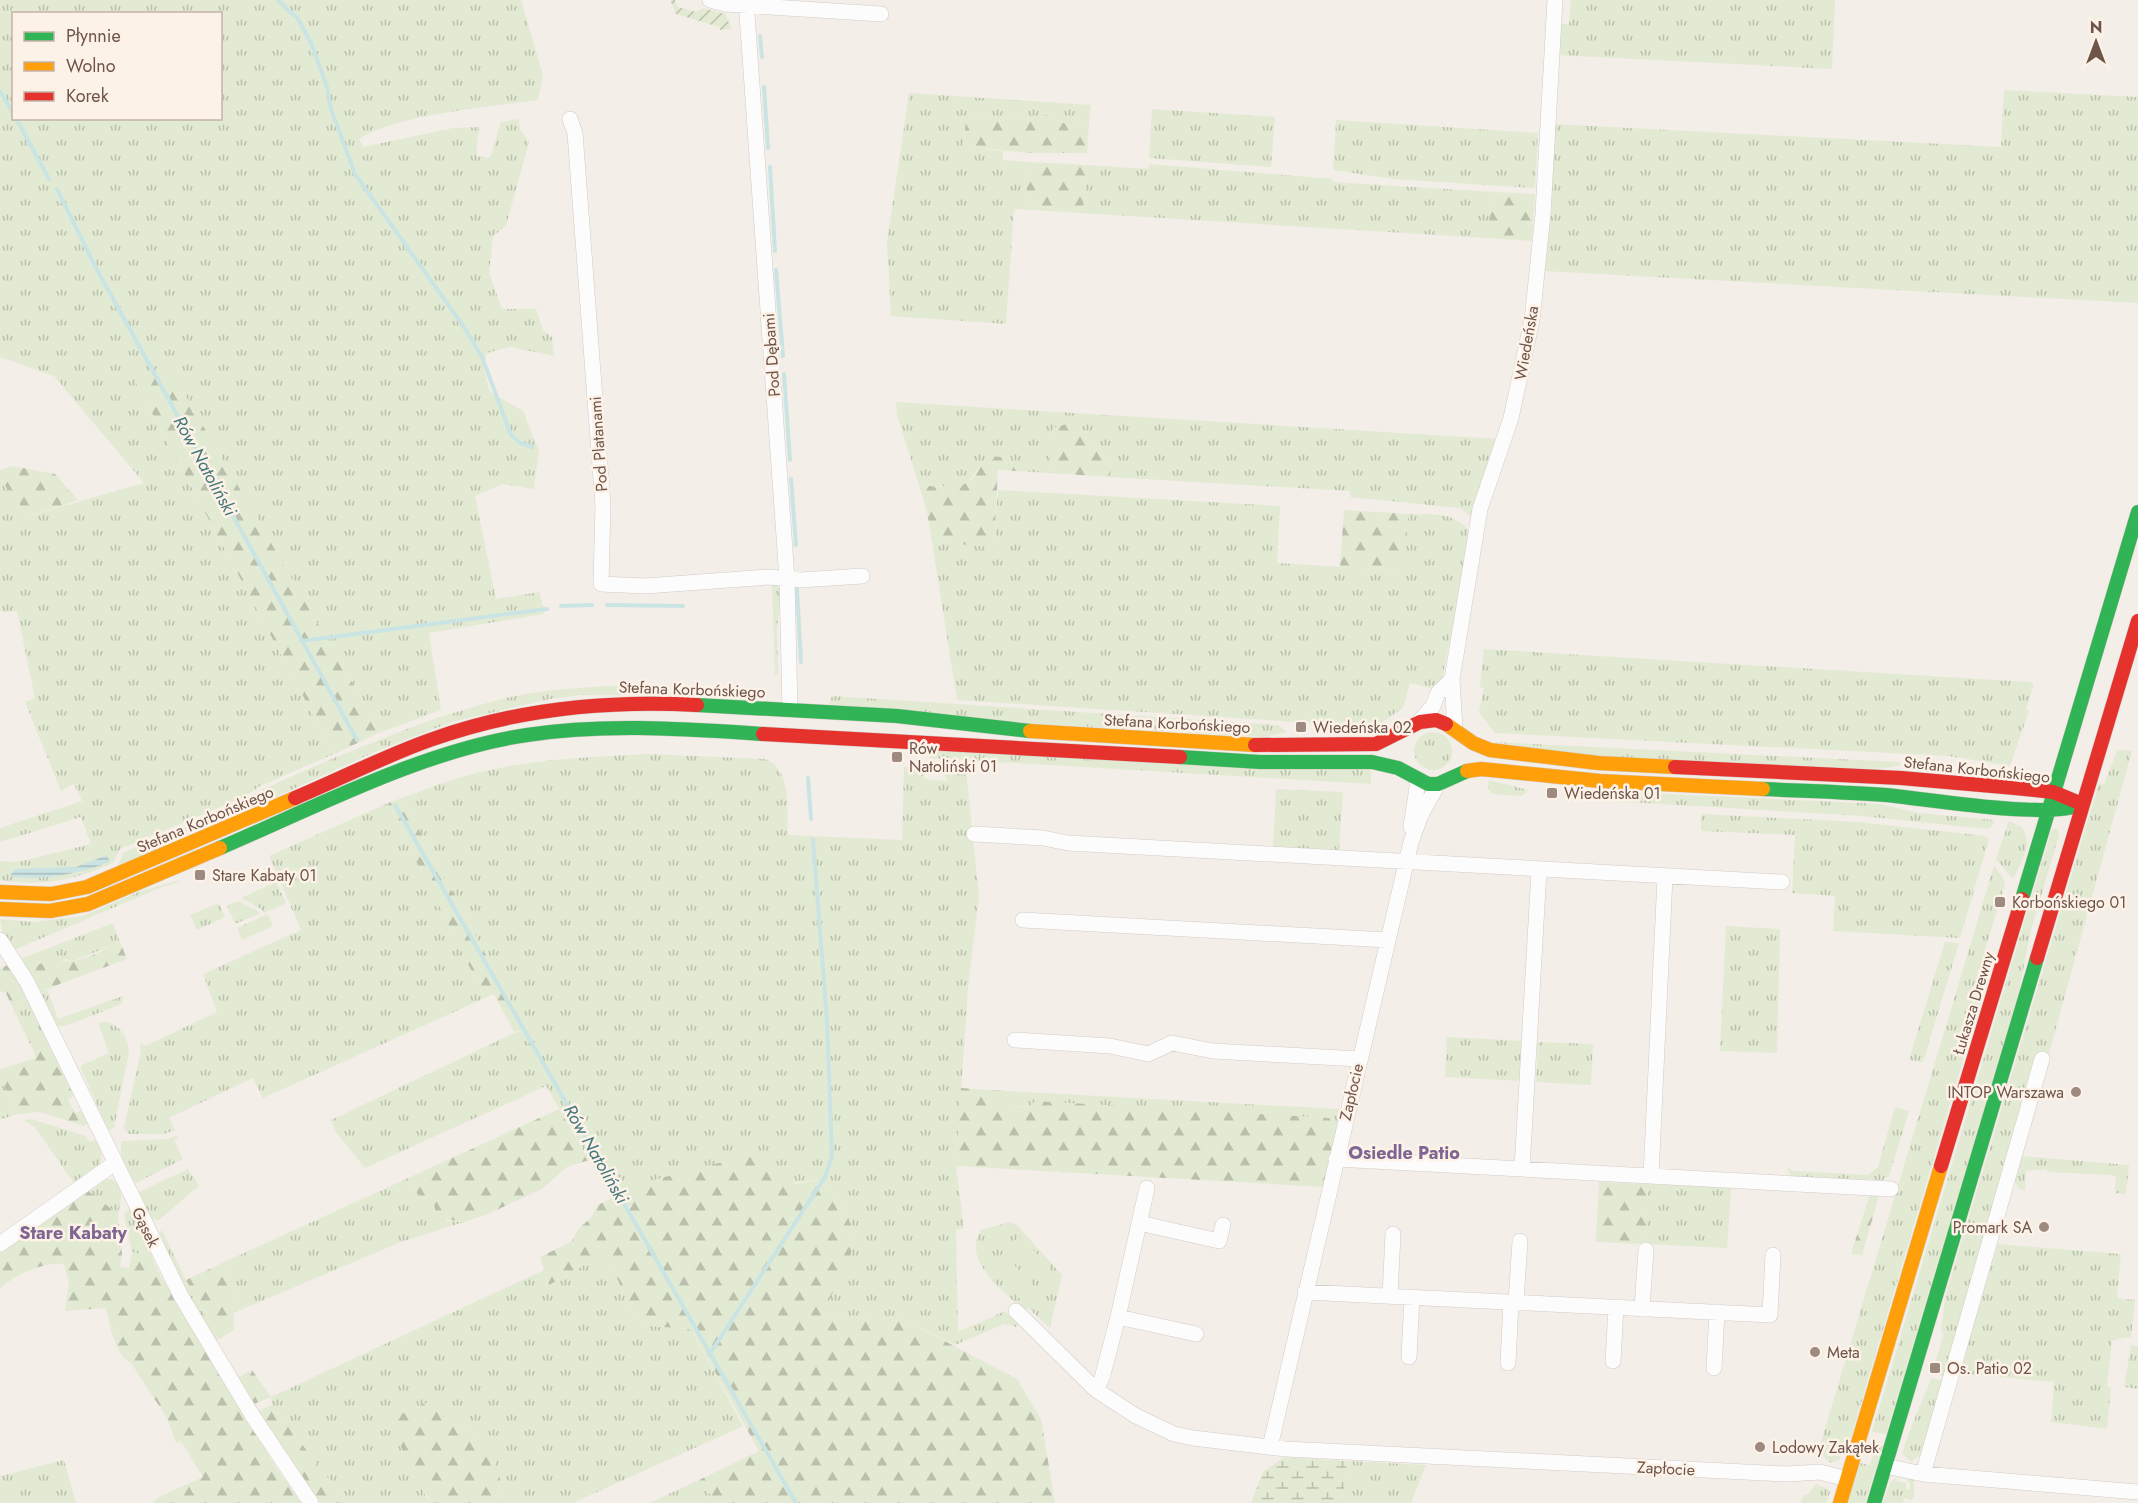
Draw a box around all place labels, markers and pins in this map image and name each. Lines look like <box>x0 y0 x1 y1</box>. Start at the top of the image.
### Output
place label: Wiedeńska 02 <box>1313 716 1412 739</box>
marker: Wiedeńska 02 <box>1294 720 1308 734</box>
place label: Rów Natoliński 01 <box>909 737 997 778</box>
marker: Rów Natoliński 01 <box>890 750 904 764</box>
place label: Wiedeńska 01 <box>1564 782 1661 805</box>
marker: Wiedeńska 01 <box>1545 786 1559 800</box>
place label: Stare Kabaty 01 <box>212 864 317 887</box>
marker: Stare Kabaty 01 <box>193 868 207 882</box>
place label: Korbońskiego 01 <box>2012 891 2126 914</box>
marker: Korbońskiego 01 <box>1993 895 2007 909</box>
place label: INTOP Warszawa <box>1947 1081 2064 1104</box>
marker: INTOP Warszawa <box>2069 1085 2083 1099</box>
place label: Promark SA <box>1953 1216 2032 1239</box>
marker: Promark SA <box>2037 1220 2051 1234</box>
place label: Meta <box>1827 1341 1860 1364</box>
marker: Meta <box>1808 1345 1822 1359</box>
place label: Os. Patio 02 <box>1947 1357 2032 1380</box>
marker: Os. Patio 02 <box>1928 1361 1942 1375</box>
place label: Lodowy Zakątek <box>1772 1436 1880 1459</box>
marker: Lodowy Zakątek <box>1753 1440 1767 1454</box>

